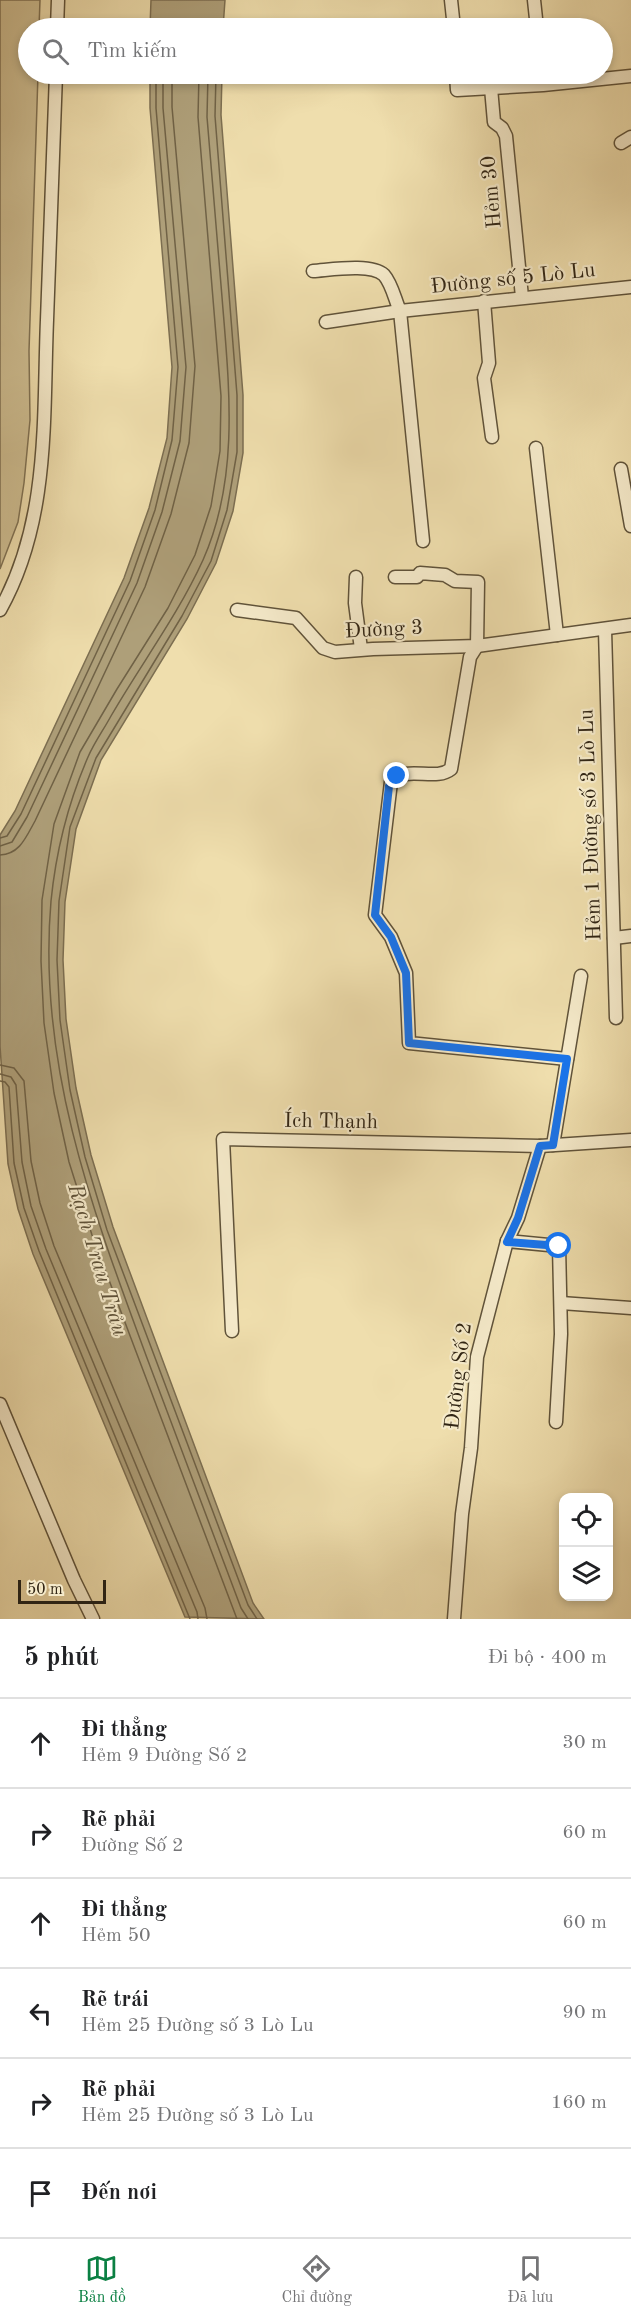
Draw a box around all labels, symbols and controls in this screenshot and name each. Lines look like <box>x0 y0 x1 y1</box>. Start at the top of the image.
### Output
search box <box>18 18 613 84</box>
icon: search <box>39 35 72 68</box>
text: Tìm kiếm <box>87 40 177 62</box>
street label: Hẻm 30 <box>478 155 506 229</box>
street label: Đường số 5 Lò Lu <box>430 259 596 298</box>
street label: Đường 3 <box>344 617 424 643</box>
street label: Hẻm 1 Đường số 3 Lò Lu <box>575 709 606 941</box>
route end <box>383 762 409 788</box>
street label: Ích Thạnh <box>284 1107 378 1133</box>
water label: Rạch Trau Trảu <box>63 1180 131 1339</box>
route start <box>545 1232 571 1258</box>
street label: Đường Số 2 <box>441 1321 476 1431</box>
map controls <box>559 1493 613 1601</box>
button: locate <box>559 1493 613 1547</box>
button: layers <box>559 1547 613 1601</box>
scale bar <box>18 1577 106 1604</box>
text: 50 m <box>27 1582 63 1598</box>
text: 5 phút <box>24 1645 99 1671</box>
text: Đi bộ · 400 m <box>487 1648 607 1668</box>
text: Đi thẳng <box>81 1719 167 1741</box>
icon: ahead <box>24 1727 57 1760</box>
text: 30 m <box>562 1733 607 1753</box>
text: Hẻm 9 Đường Số 2 <box>81 1746 247 1766</box>
text: Rẽ phải <box>81 1809 156 1831</box>
icon: right <box>24 1817 57 1850</box>
text: 60 m <box>562 1823 607 1843</box>
text: Đường Số 2 <box>81 1836 184 1856</box>
text: Đi thẳng <box>81 1899 167 1921</box>
icon: ahead <box>24 1907 57 1940</box>
text: 60 m <box>562 1913 607 1933</box>
text: Hẻm 50 <box>81 1926 151 1946</box>
text: Rẽ trái <box>81 1989 149 2011</box>
icon: left <box>24 1997 57 2030</box>
text: 90 m <box>562 2003 607 2023</box>
text: Hẻm 25 Đường số 3 Lò Lu <box>81 2016 314 2036</box>
text: Rẽ phải <box>81 2079 156 2101</box>
icon: right <box>24 2087 57 2120</box>
text: 160 m <box>551 2093 607 2113</box>
text: Hẻm 25 Đường số 3 Lò Lu <box>81 2106 314 2126</box>
icon: arrive <box>24 2177 57 2210</box>
text: Đến nơi <box>81 2182 157 2204</box>
tab: Bản đồ <box>78 2252 126 2308</box>
tab: Chỉ đường <box>281 2252 352 2308</box>
tab: Đã lưu <box>507 2252 553 2308</box>

